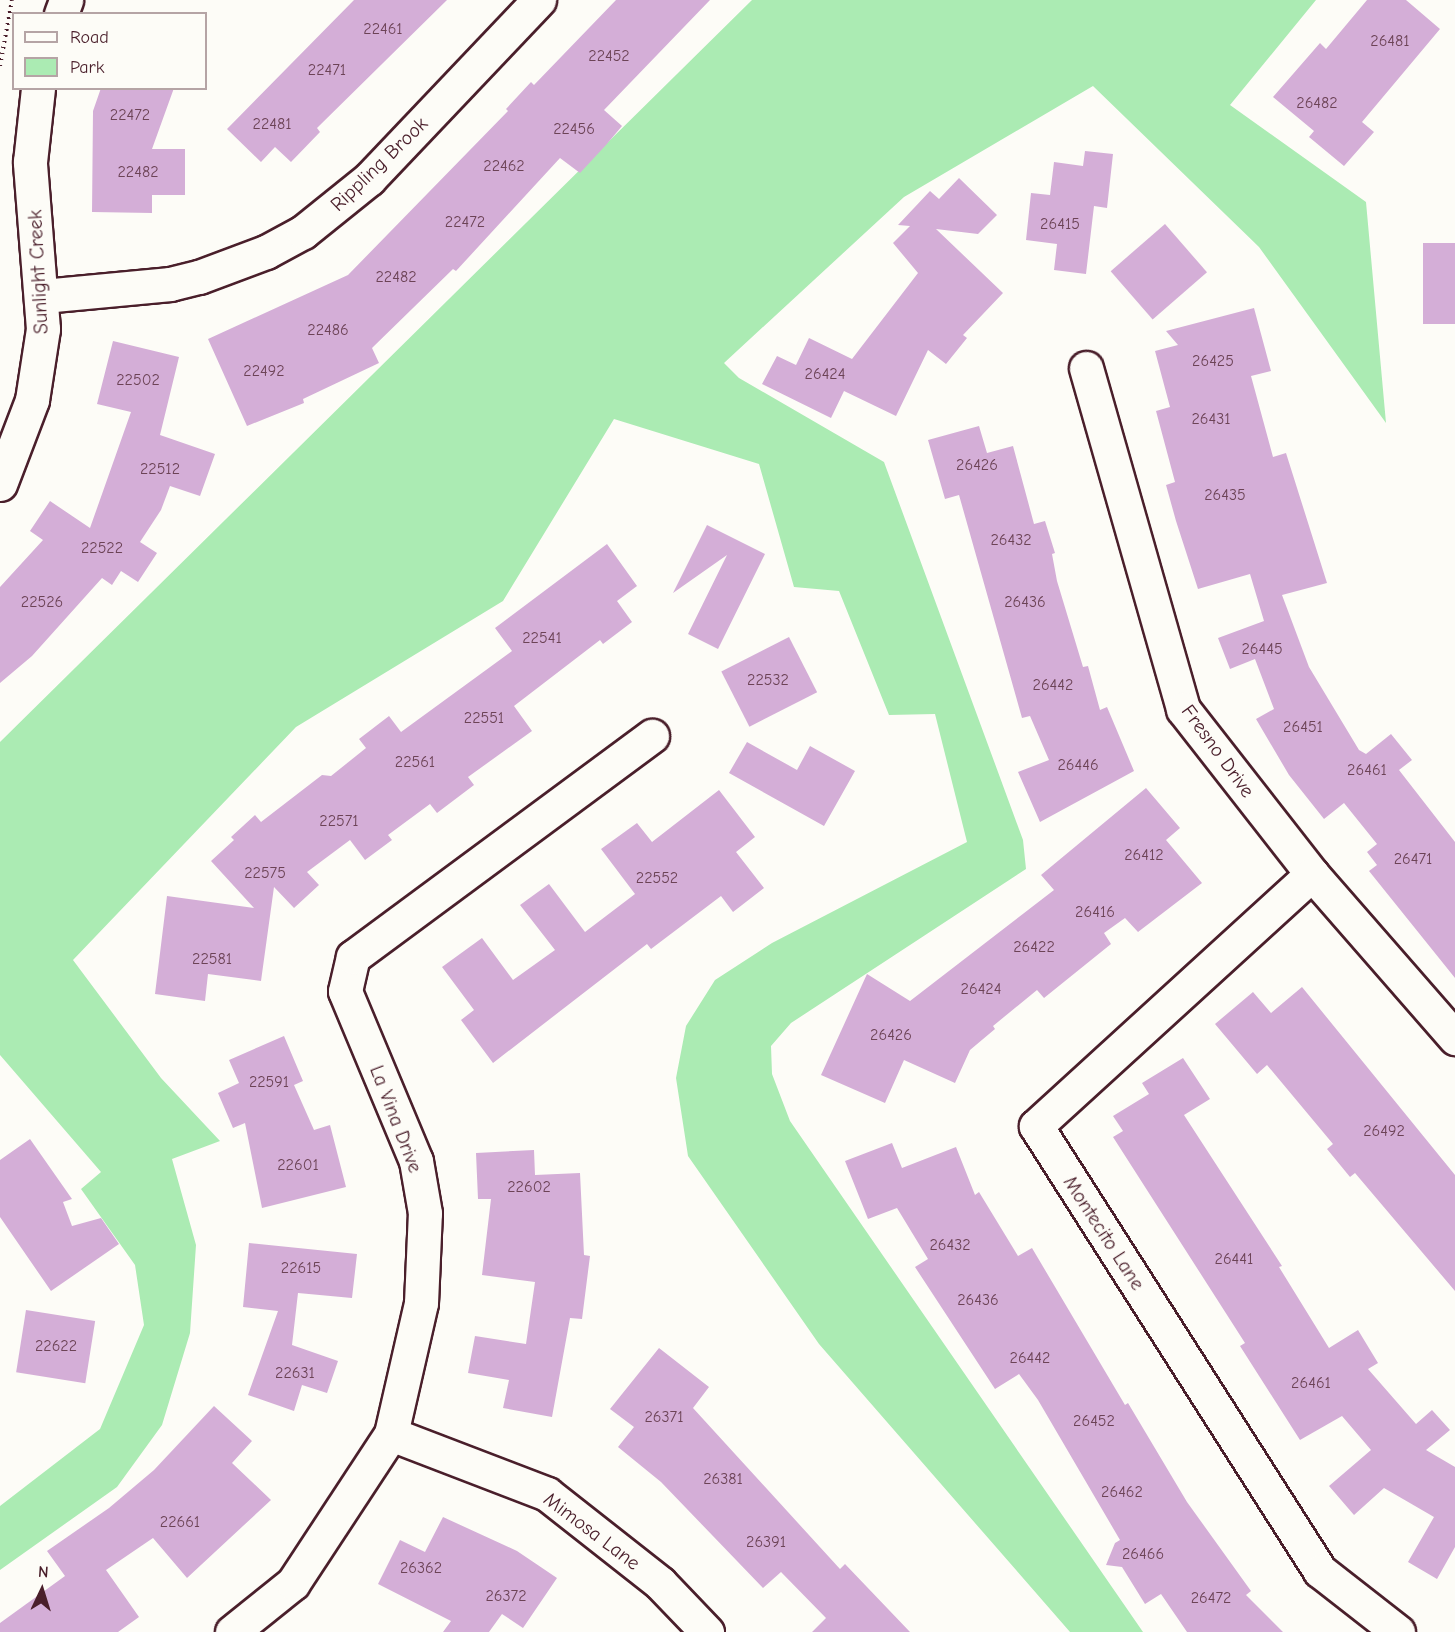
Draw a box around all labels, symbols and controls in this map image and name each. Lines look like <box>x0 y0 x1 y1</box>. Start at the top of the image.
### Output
legend <box>12 12 207 90</box>
house number: 22461 <box>363 19 403 39</box>
text: Road <box>70 27 109 48</box>
house number: 26481 <box>1370 31 1410 51</box>
house number: 22452 <box>588 46 630 66</box>
text: Park <box>70 57 104 78</box>
house number: 22471 <box>308 60 346 80</box>
house number: 26482 <box>1296 93 1338 113</box>
house number: 22472 <box>110 105 150 125</box>
street label: Rippling Brook <box>325 112 433 216</box>
house number: 22481 <box>253 114 291 134</box>
house number: 22456 <box>553 119 595 139</box>
house number: 22462 <box>483 156 525 176</box>
house number: 22482 <box>117 162 159 182</box>
street label: Sunlight Creek <box>23 209 53 335</box>
house number: 22472 <box>445 212 485 232</box>
house number: 26415 <box>1040 214 1080 234</box>
house number: 22482 <box>375 267 417 287</box>
house number: 22486 <box>307 320 349 340</box>
house number: 26425 <box>1192 351 1234 371</box>
house number: 22492 <box>243 361 285 381</box>
house number: 26424 <box>805 364 845 384</box>
house number: 22502 <box>116 370 160 390</box>
house number: 26431 <box>1191 409 1231 429</box>
house number: 26426 <box>956 455 998 475</box>
house number: 22512 <box>140 459 180 479</box>
house number: 26435 <box>1204 485 1246 505</box>
house number: 26432 <box>990 530 1032 550</box>
house number: 22522 <box>81 538 123 558</box>
house number: 22526 <box>21 592 63 612</box>
house number: 26436 <box>1004 592 1046 612</box>
house number: 22541 <box>522 628 562 648</box>
house number: 26445 <box>1241 639 1283 659</box>
house number: 22532 <box>747 670 789 690</box>
house number: 26442 <box>1033 675 1073 695</box>
street label: Fresno Drive <box>1176 700 1260 802</box>
house number: 22551 <box>464 708 504 728</box>
house number: 26451 <box>1283 717 1323 737</box>
house number: 22561 <box>395 752 435 772</box>
house number: 26446 <box>1057 755 1099 775</box>
house number: 26461 <box>1347 760 1387 780</box>
house number: 22571 <box>319 811 359 831</box>
house number: 26412 <box>1124 845 1164 865</box>
house number: 26471 <box>1394 849 1432 869</box>
house number: 22575 <box>244 863 286 883</box>
house number: 22552 <box>636 868 678 888</box>
house number: 26416 <box>1075 902 1115 922</box>
house number: 26422 <box>1013 937 1055 957</box>
house number: 22581 <box>192 949 232 969</box>
house number: 26424 <box>961 979 1001 999</box>
house number: 26426 <box>870 1025 912 1045</box>
street label: La Vina Drive <box>365 1062 427 1176</box>
house number: 22591 <box>249 1072 289 1092</box>
house number: 26492 <box>1363 1121 1405 1141</box>
house number: 22601 <box>277 1155 319 1175</box>
street label: Montecito Lane <box>1058 1171 1150 1295</box>
house number: 22602 <box>507 1177 551 1197</box>
house number: 26432 <box>929 1235 971 1255</box>
house number: 26441 <box>1215 1249 1253 1269</box>
house number: 22615 <box>281 1258 321 1278</box>
house number: 26436 <box>957 1290 999 1310</box>
house number: 22622 <box>35 1336 77 1356</box>
house number: 26442 <box>1010 1348 1050 1368</box>
house number: 22631 <box>275 1363 315 1383</box>
house number: 26461 <box>1291 1373 1331 1393</box>
house number: 26371 <box>644 1407 684 1427</box>
house number: 26452 <box>1073 1411 1115 1431</box>
house number: 26381 <box>703 1469 743 1489</box>
house number: 26462 <box>1101 1482 1143 1502</box>
street label: Mimosa Lane <box>539 1487 645 1575</box>
house number: 22661 <box>160 1512 200 1532</box>
house number: 26391 <box>746 1532 786 1552</box>
house number: 26466 <box>1122 1544 1164 1564</box>
house number: 26362 <box>400 1558 442 1578</box>
north arrow <box>12 1560 72 1620</box>
text: N <box>37 1563 49 1581</box>
house number: 26372 <box>485 1586 527 1606</box>
house number: 26472 <box>1191 1588 1231 1608</box>

